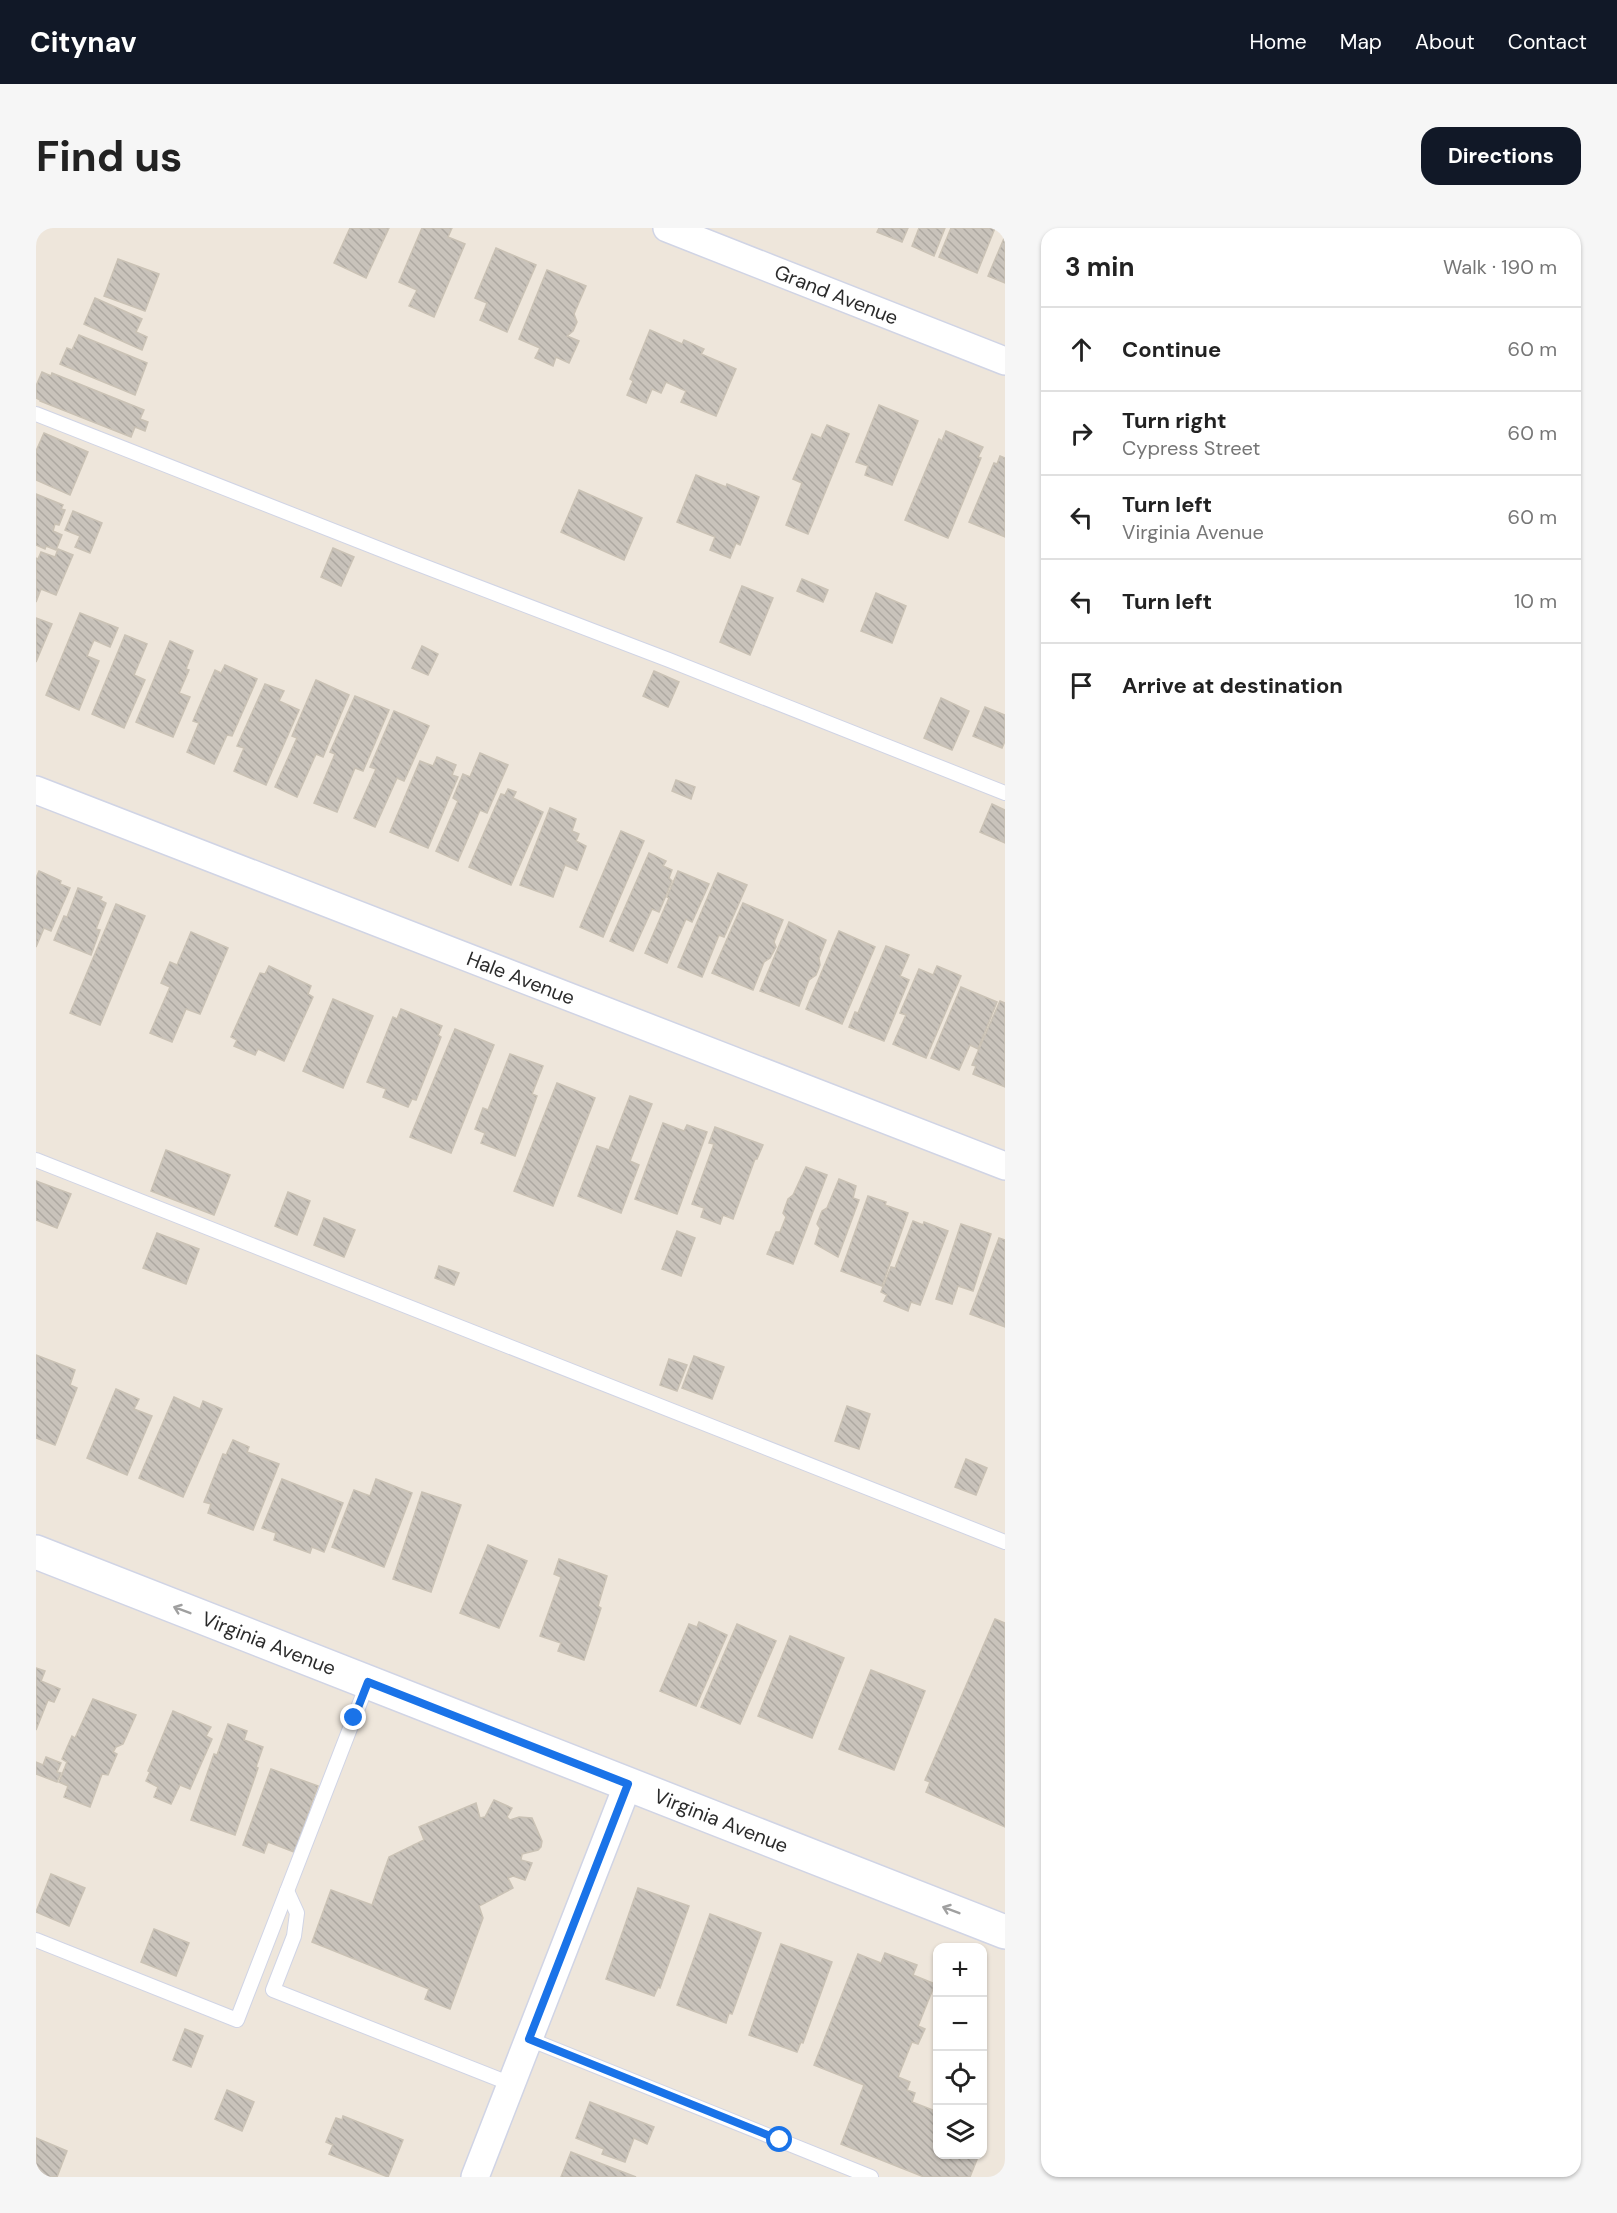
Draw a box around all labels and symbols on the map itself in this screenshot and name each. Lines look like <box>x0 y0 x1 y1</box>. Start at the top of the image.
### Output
street label: Grand Avenue <box>771 259 902 331</box>
street label: Hale Avenue <box>463 945 578 1011</box>
one-way arrow <box>174 1604 192 1615</box>
street label: Virginia Avenue <box>198 1605 340 1681</box>
route end <box>340 1704 366 1730</box>
street label: Virginia Avenue <box>650 1783 792 1859</box>
one-way arrow <box>942 1904 960 1915</box>
route start <box>766 2126 792 2152</box>

